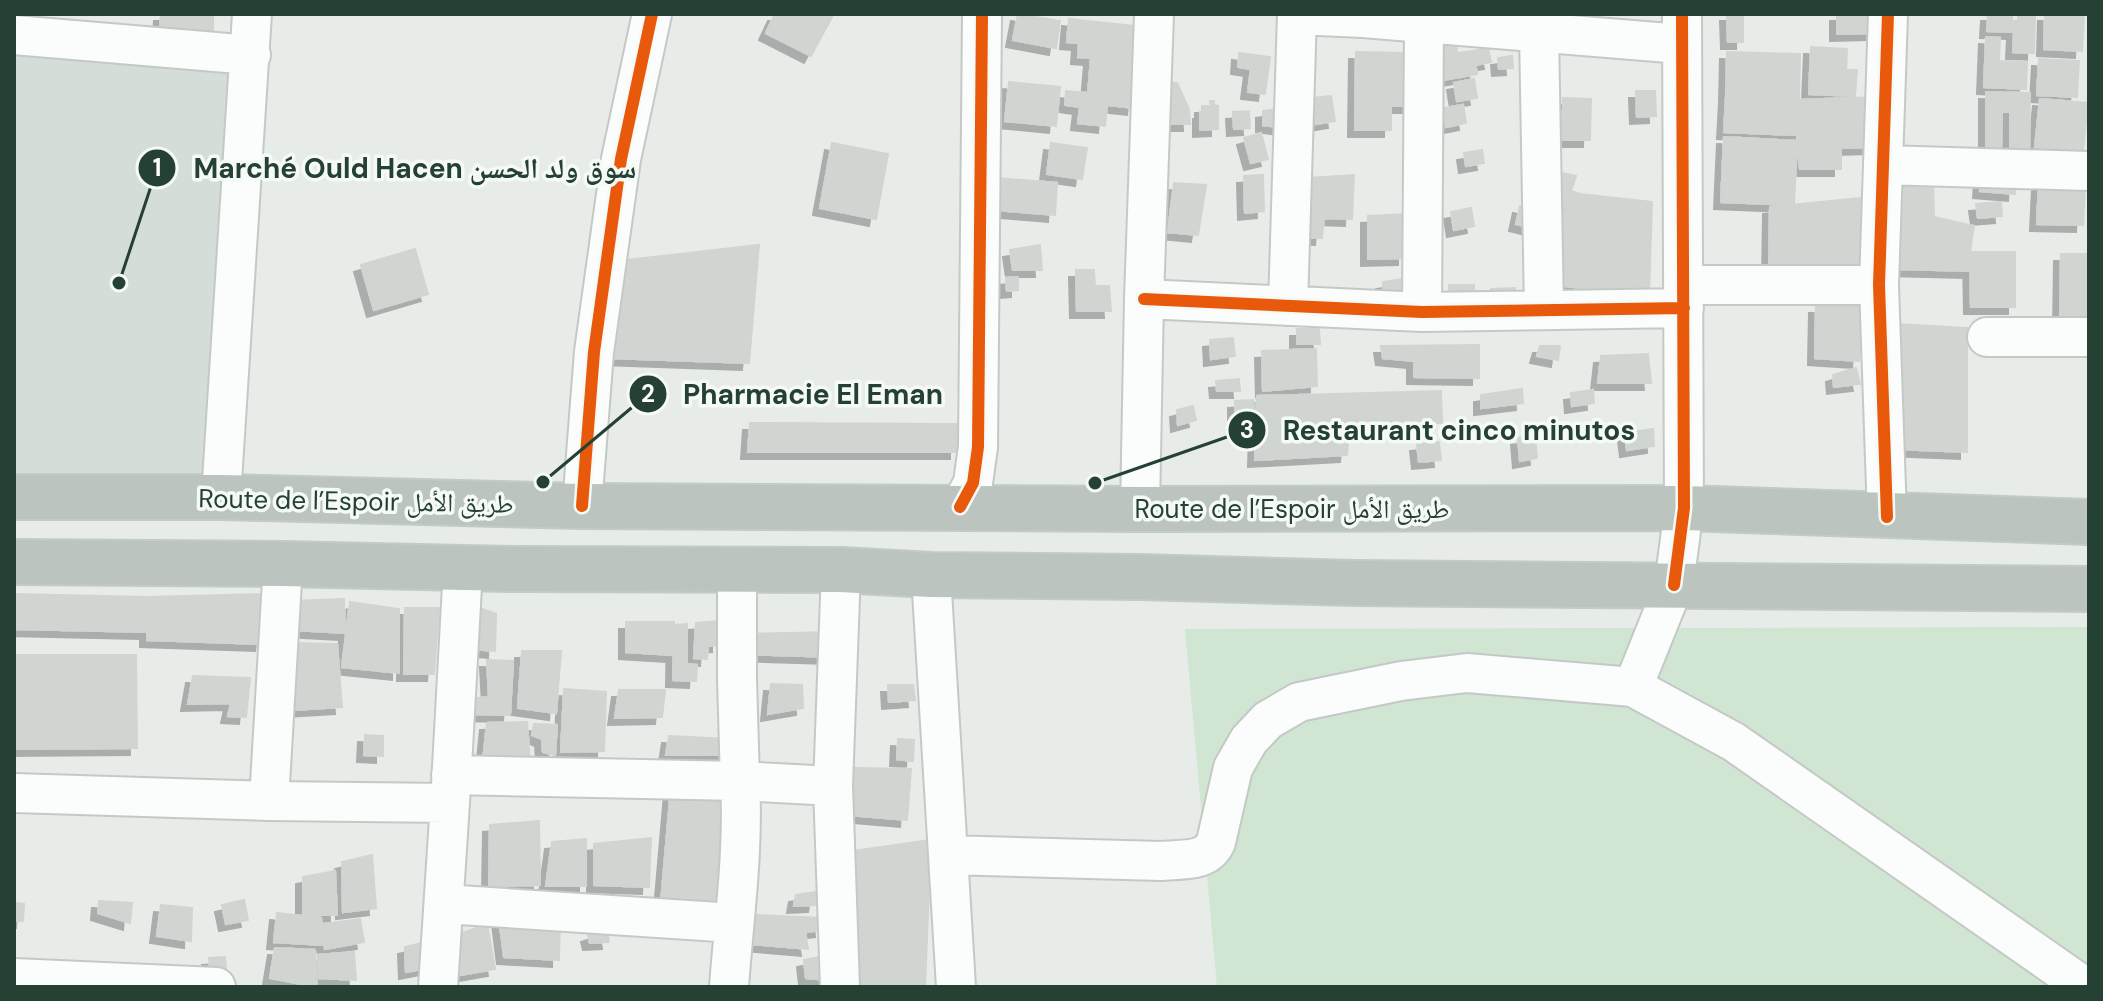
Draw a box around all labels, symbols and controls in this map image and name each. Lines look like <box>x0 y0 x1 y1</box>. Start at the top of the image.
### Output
callout: Marché Ould Hacen سوق ولد الحسن <box>137 142 652 194</box>
text: Marché Ould Hacen سوق ولد الحسن <box>194 150 636 187</box>
text: 1 <box>153 152 161 183</box>
callout: Pharmacie El Eman <box>628 368 959 420</box>
text: Pharmacie El Eman <box>683 376 943 413</box>
text: 2 <box>641 378 655 409</box>
callout: Restaurant cinco minutos <box>1227 404 1651 456</box>
text: Restaurant cinco minutos <box>1283 412 1635 449</box>
text: 3 <box>1240 414 1254 445</box>
street label: Route de l’Espoir طريق الأمل <box>198 481 514 521</box>
street label: Route de l’Espoir طريق الأمل <box>1134 492 1450 526</box>

